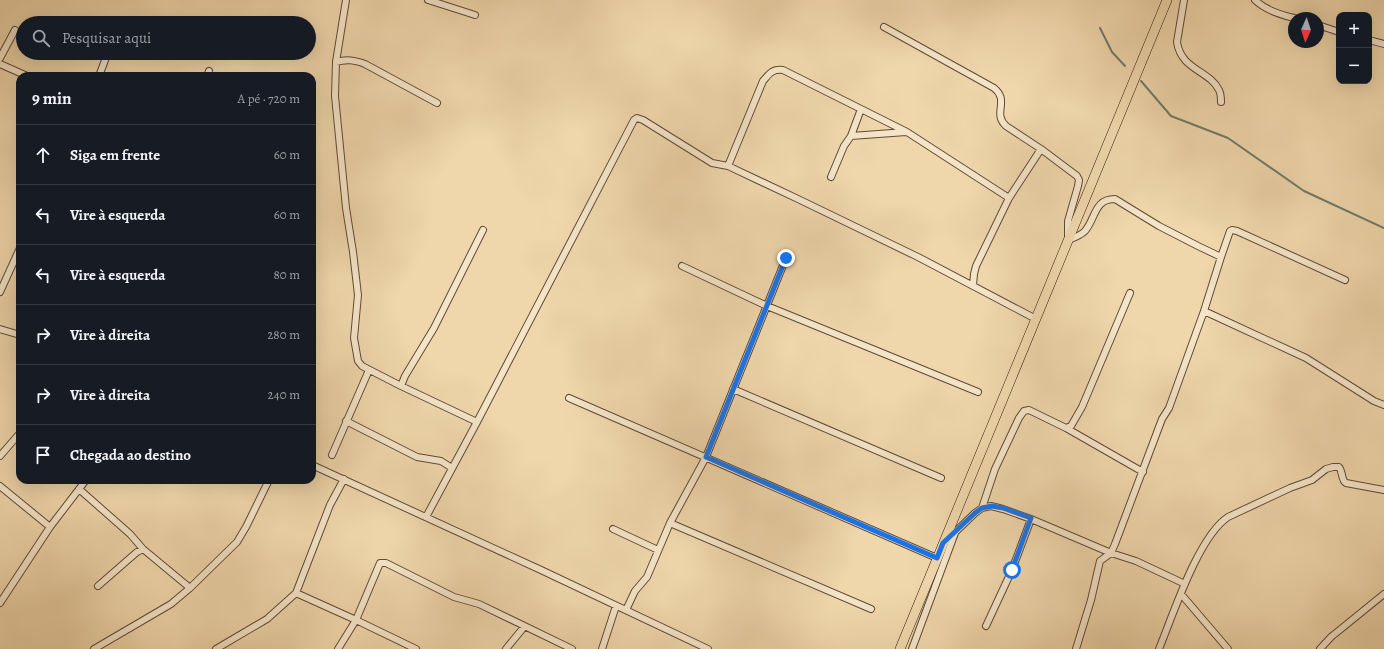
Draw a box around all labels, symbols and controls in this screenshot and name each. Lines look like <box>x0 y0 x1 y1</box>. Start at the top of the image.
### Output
north arrow <box>1288 12 1324 48</box>
map controls <box>1336 12 1372 84</box>
button: + <box>1336 12 1372 48</box>
search box <box>16 16 316 60</box>
icon: search <box>30 27 52 49</box>
text: Pesquisar aqui <box>62 28 151 48</box>
button: − <box>1336 48 1372 84</box>
text: 9 min <box>32 87 72 110</box>
text: A pé · 720 m <box>237 90 300 107</box>
icon: ahead <box>32 144 54 166</box>
text: Siga em frente <box>70 145 160 165</box>
text: 60 m <box>274 146 300 163</box>
icon: left <box>32 204 54 226</box>
text: Vire à esquerda <box>70 205 166 225</box>
text: 60 m <box>274 206 300 223</box>
route end <box>777 249 795 267</box>
icon: left <box>32 264 54 286</box>
text: Vire à esquerda <box>70 265 166 285</box>
text: 80 m <box>273 266 300 283</box>
icon: right <box>32 324 54 346</box>
text: Vire à direita <box>70 325 150 345</box>
text: 280 m <box>267 326 300 343</box>
icon: right <box>32 384 54 406</box>
text: Vire à direita <box>70 385 150 405</box>
text: 240 m <box>268 386 300 403</box>
icon: arrive <box>32 444 54 466</box>
text: Chegada ao destino <box>70 445 191 465</box>
route start <box>1003 561 1021 579</box>

